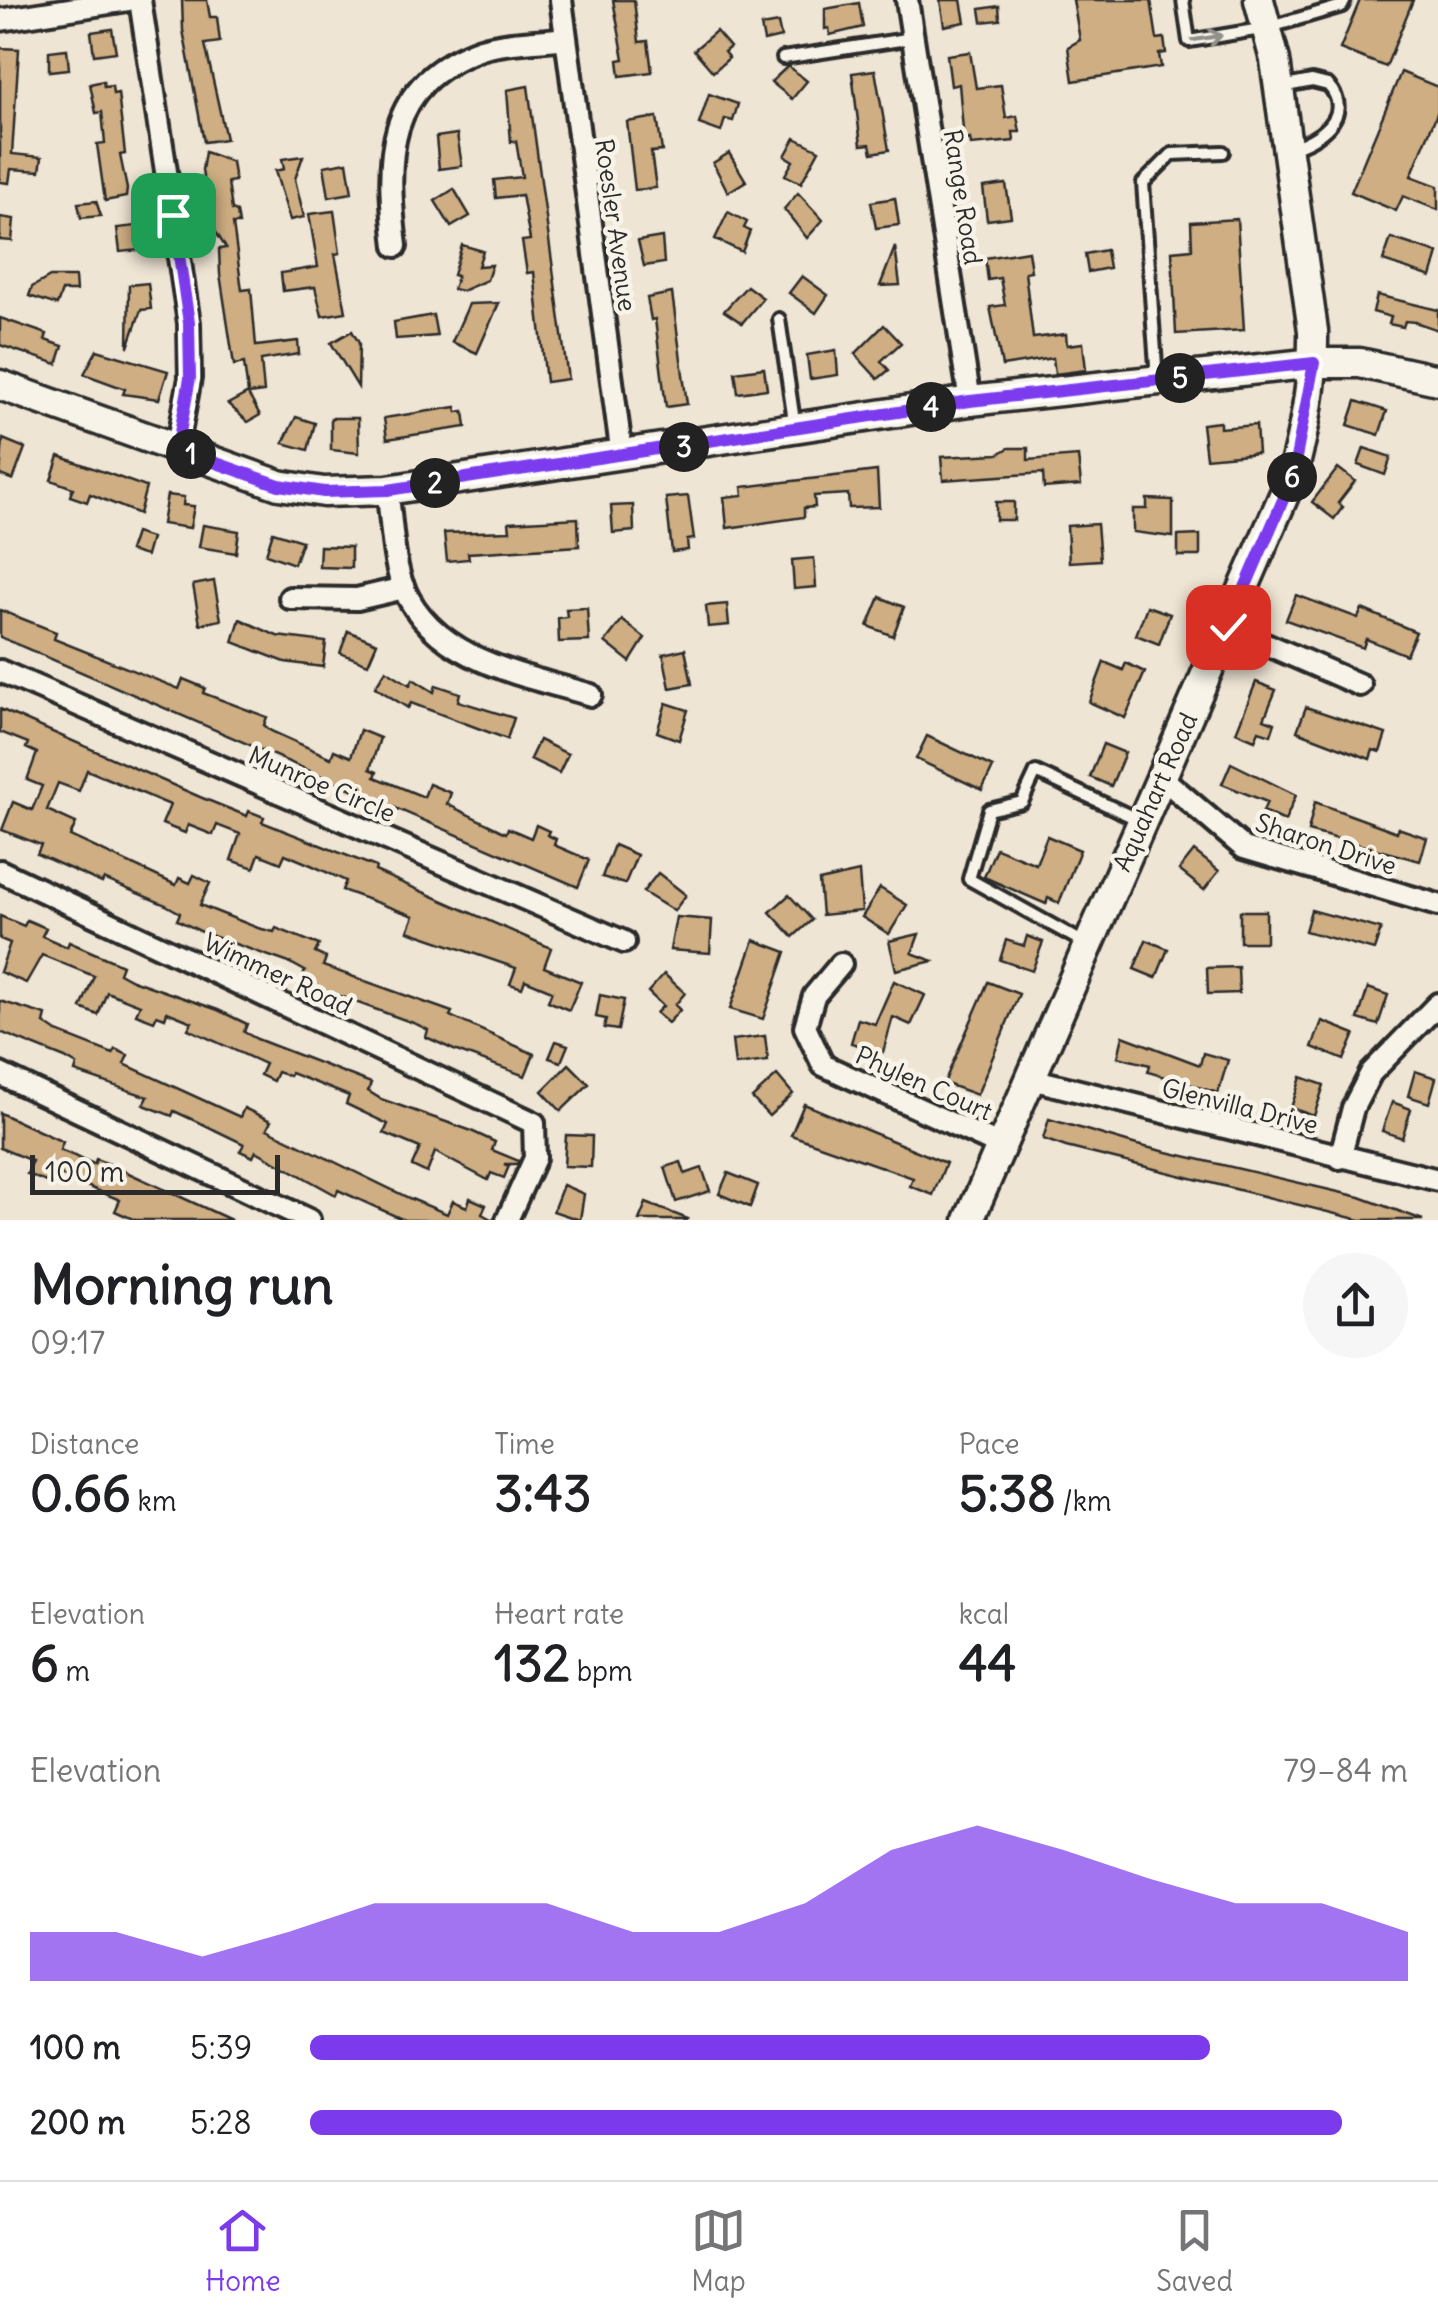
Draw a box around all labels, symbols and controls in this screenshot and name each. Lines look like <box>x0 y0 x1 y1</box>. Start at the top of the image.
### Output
one-way arrow <box>1190 28 1223 47</box>
street label: Range Road <box>937 127 989 267</box>
street label: Roesler Avenue <box>588 137 644 313</box>
pin <box>131 173 216 258</box>
icon: arrive <box>146 188 201 243</box>
pin: 5 <box>1155 353 1205 403</box>
text: 5 <box>1172 360 1188 396</box>
pin: 4 <box>906 382 956 432</box>
text: 4 <box>923 389 939 425</box>
pin: 3 <box>659 422 709 472</box>
pin: 1 <box>166 429 216 479</box>
text: 3 <box>676 429 692 465</box>
text: 1 <box>185 436 197 472</box>
pin: 6 <box>1267 452 1317 502</box>
pin: 2 <box>410 458 460 508</box>
text: 6 <box>1284 459 1300 495</box>
text: 2 <box>427 465 443 501</box>
pin <box>1186 585 1271 670</box>
icon: check <box>1201 600 1256 655</box>
street label: Aquahart Road <box>1106 708 1204 876</box>
street label: Munroe Circle <box>244 739 400 829</box>
street label: Sharon Drive <box>1252 806 1400 882</box>
street label: Wimmer Road <box>199 926 357 1022</box>
street label: Phylen Court <box>851 1039 997 1127</box>
street label: Glenvilla Drive <box>1159 1071 1321 1141</box>
scale bar <box>30 1150 280 1194</box>
text: 100 m <box>45 1154 124 1190</box>
text: Morning run <box>30 1250 334 1319</box>
button: share <box>1303 1253 1408 1358</box>
text: 09:17 <box>30 1322 105 1363</box>
text: Distance <box>30 1426 139 1462</box>
text: Time <box>494 1426 555 1462</box>
text: Pace <box>959 1426 1020 1462</box>
text: 0.66 <box>30 1462 131 1525</box>
text: 3:43 <box>494 1462 591 1525</box>
text: 5:38 <box>959 1462 1056 1525</box>
text: km <box>131 1483 176 1519</box>
text: /km <box>1056 1483 1112 1519</box>
text: Elevation <box>30 1596 145 1632</box>
text: Heart rate <box>494 1596 624 1632</box>
text: kcal <box>959 1596 1009 1632</box>
text: 6 <box>30 1632 59 1695</box>
text: 132 <box>494 1632 570 1695</box>
text: 44 <box>959 1632 1016 1695</box>
text: m <box>59 1653 90 1689</box>
text: bpm <box>570 1653 633 1689</box>
text: Elevation <box>30 1750 161 1791</box>
text: 79–84 m <box>1283 1750 1408 1791</box>
text: 100 m <box>30 2027 121 2068</box>
text: 5:39 <box>190 2027 252 2068</box>
text: 200 m <box>30 2102 125 2143</box>
text: 5:28 <box>190 2102 252 2143</box>
tab: Home <box>205 2203 281 2299</box>
tab: Map <box>691 2203 746 2299</box>
tab: Saved <box>1156 2203 1233 2299</box>

